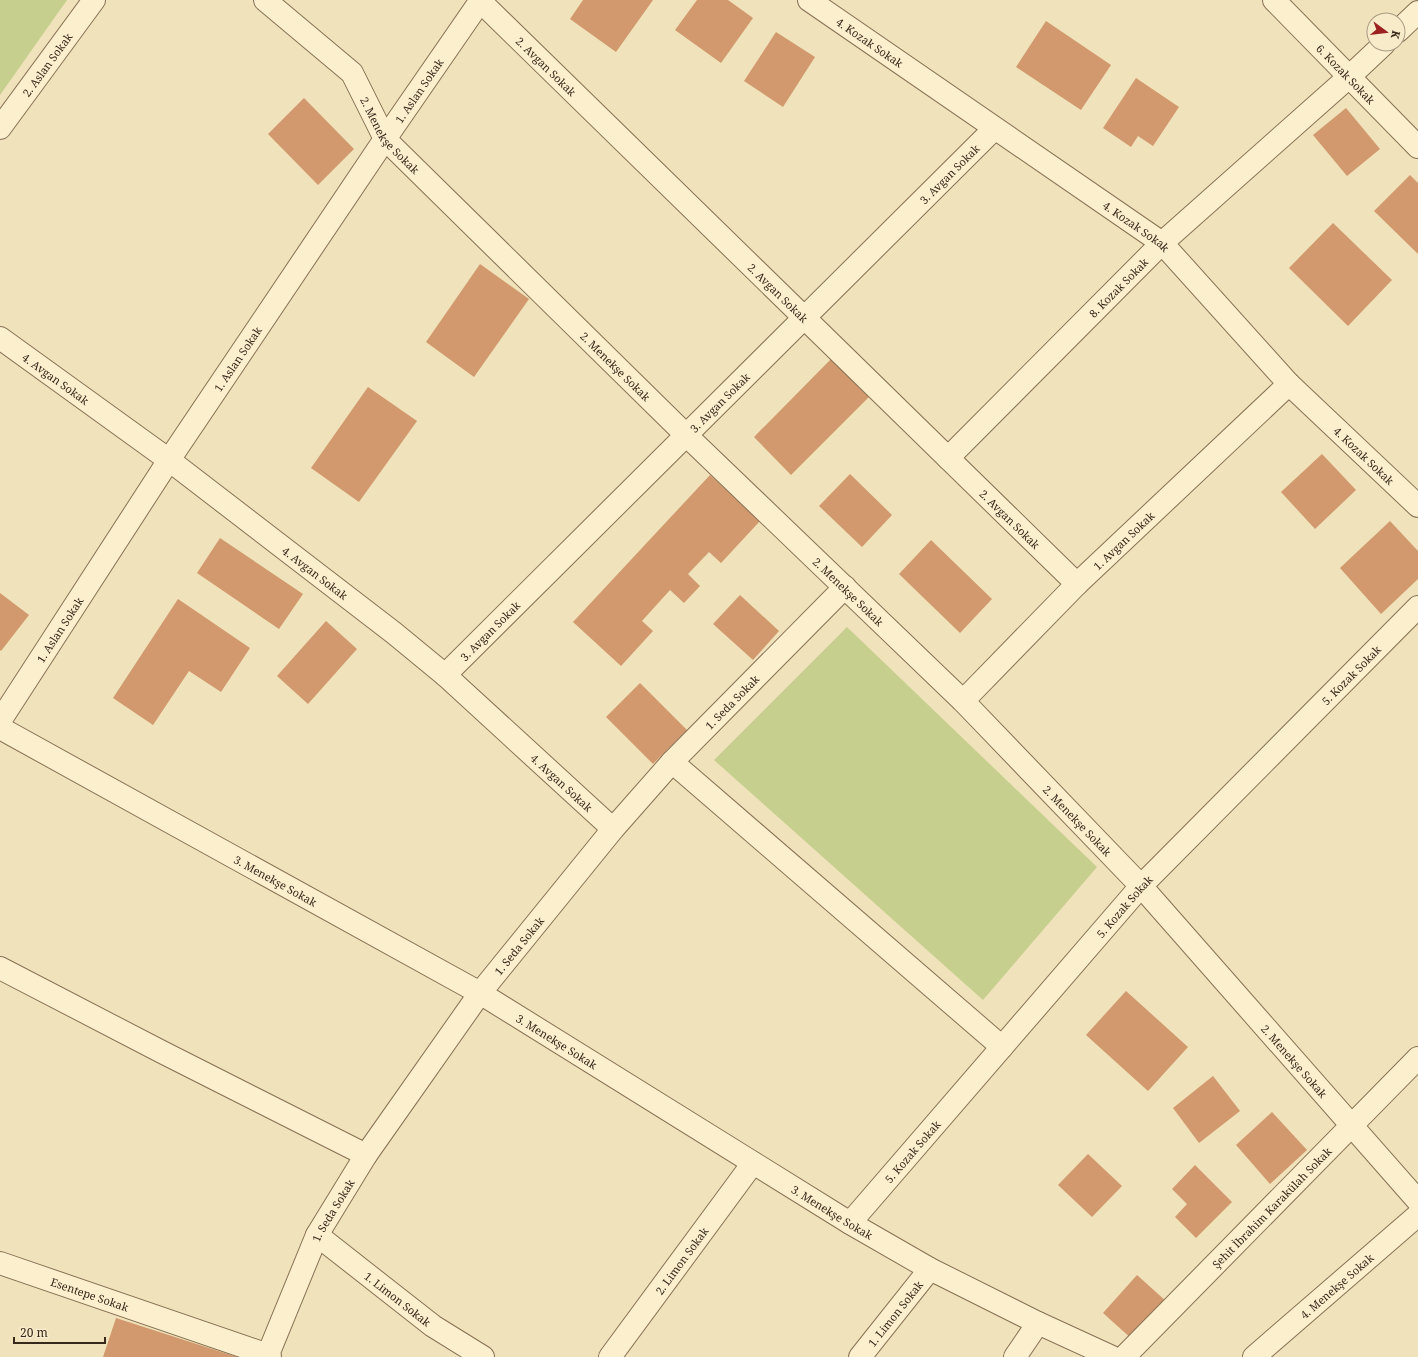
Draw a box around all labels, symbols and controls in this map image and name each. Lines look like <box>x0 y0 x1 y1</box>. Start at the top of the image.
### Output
north arrow <box>1366 12 1406 52</box>
street label: 4. Kozak Sokak <box>833 14 907 71</box>
street label: 2. Aslan Sokak <box>18 29 75 99</box>
text: K <box>1388 29 1404 41</box>
street label: 2. Avgan Sokak <box>513 33 580 99</box>
street label: 6. Kozak Sokak <box>1313 40 1379 107</box>
street label: 1. Aslan Sokak <box>391 55 447 126</box>
street label: 2. Menekşe Sokak <box>357 94 423 177</box>
street label: 3. Avgan Sokak <box>916 140 983 207</box>
street label: 4. Kozak Sokak <box>1100 197 1174 255</box>
street label: 8. Kozak Sokak <box>1085 254 1151 320</box>
street label: 2. Avgan Sokak <box>745 259 812 326</box>
street label: 1. Aslan Sokak <box>210 323 265 394</box>
street label: 2. Menekşe Sokak <box>577 328 654 404</box>
street label: 4. Avgan Sokak <box>20 349 93 408</box>
street label: 3. Avgan Sokak <box>686 369 753 435</box>
street label: 4. Kozak Sokak <box>1331 423 1398 488</box>
street label: 2. Avgan Sokak <box>977 486 1044 552</box>
street label: 1. Avgan Sokak <box>1089 507 1158 573</box>
street label: 4. Avgan Sokak <box>280 543 352 603</box>
street label: 2. Menekşe Sokak <box>810 554 888 629</box>
street label: 1. Aslan Sokak <box>32 593 86 665</box>
street label: 3. Avgan Sokak <box>456 597 523 664</box>
street label: 5. Kozak Sokak <box>1318 641 1384 708</box>
street label: 1. Seda Sokak <box>701 671 762 732</box>
street label: 4. Avgan Sokak <box>528 750 596 815</box>
street label: 2. Menekşe Sokak <box>1040 782 1116 859</box>
street label: 3. Menekşe Sokak <box>232 851 320 909</box>
street label: 5. Kozak Sokak <box>1093 871 1156 940</box>
street label: 1. Seda Sokak <box>490 913 547 978</box>
street label: 3. Menekşe Sokak <box>514 1010 601 1072</box>
street label: 2. Menekşe Sokak <box>1258 1021 1331 1101</box>
street label: 5. Kozak Sokak <box>881 1116 944 1186</box>
street label: Şehit İbrahim Karakülah Sokak <box>1208 1143 1335 1271</box>
street label: 1. Seda Sokak <box>308 1176 357 1244</box>
street label: 3. Menekşe Sokak <box>789 1181 876 1242</box>
street label: 2. Limon Sokak <box>651 1223 711 1297</box>
street label: 4. Menekşe Sokak <box>1296 1249 1377 1322</box>
street label: 1. Limon Sokak <box>362 1268 435 1330</box>
street label: Esentepe Sokak <box>49 1274 131 1314</box>
street label: 1. Limon Sokak <box>864 1277 926 1349</box>
scale bar <box>14 1319 105 1345</box>
text: 20 m <box>20 1324 48 1341</box>

